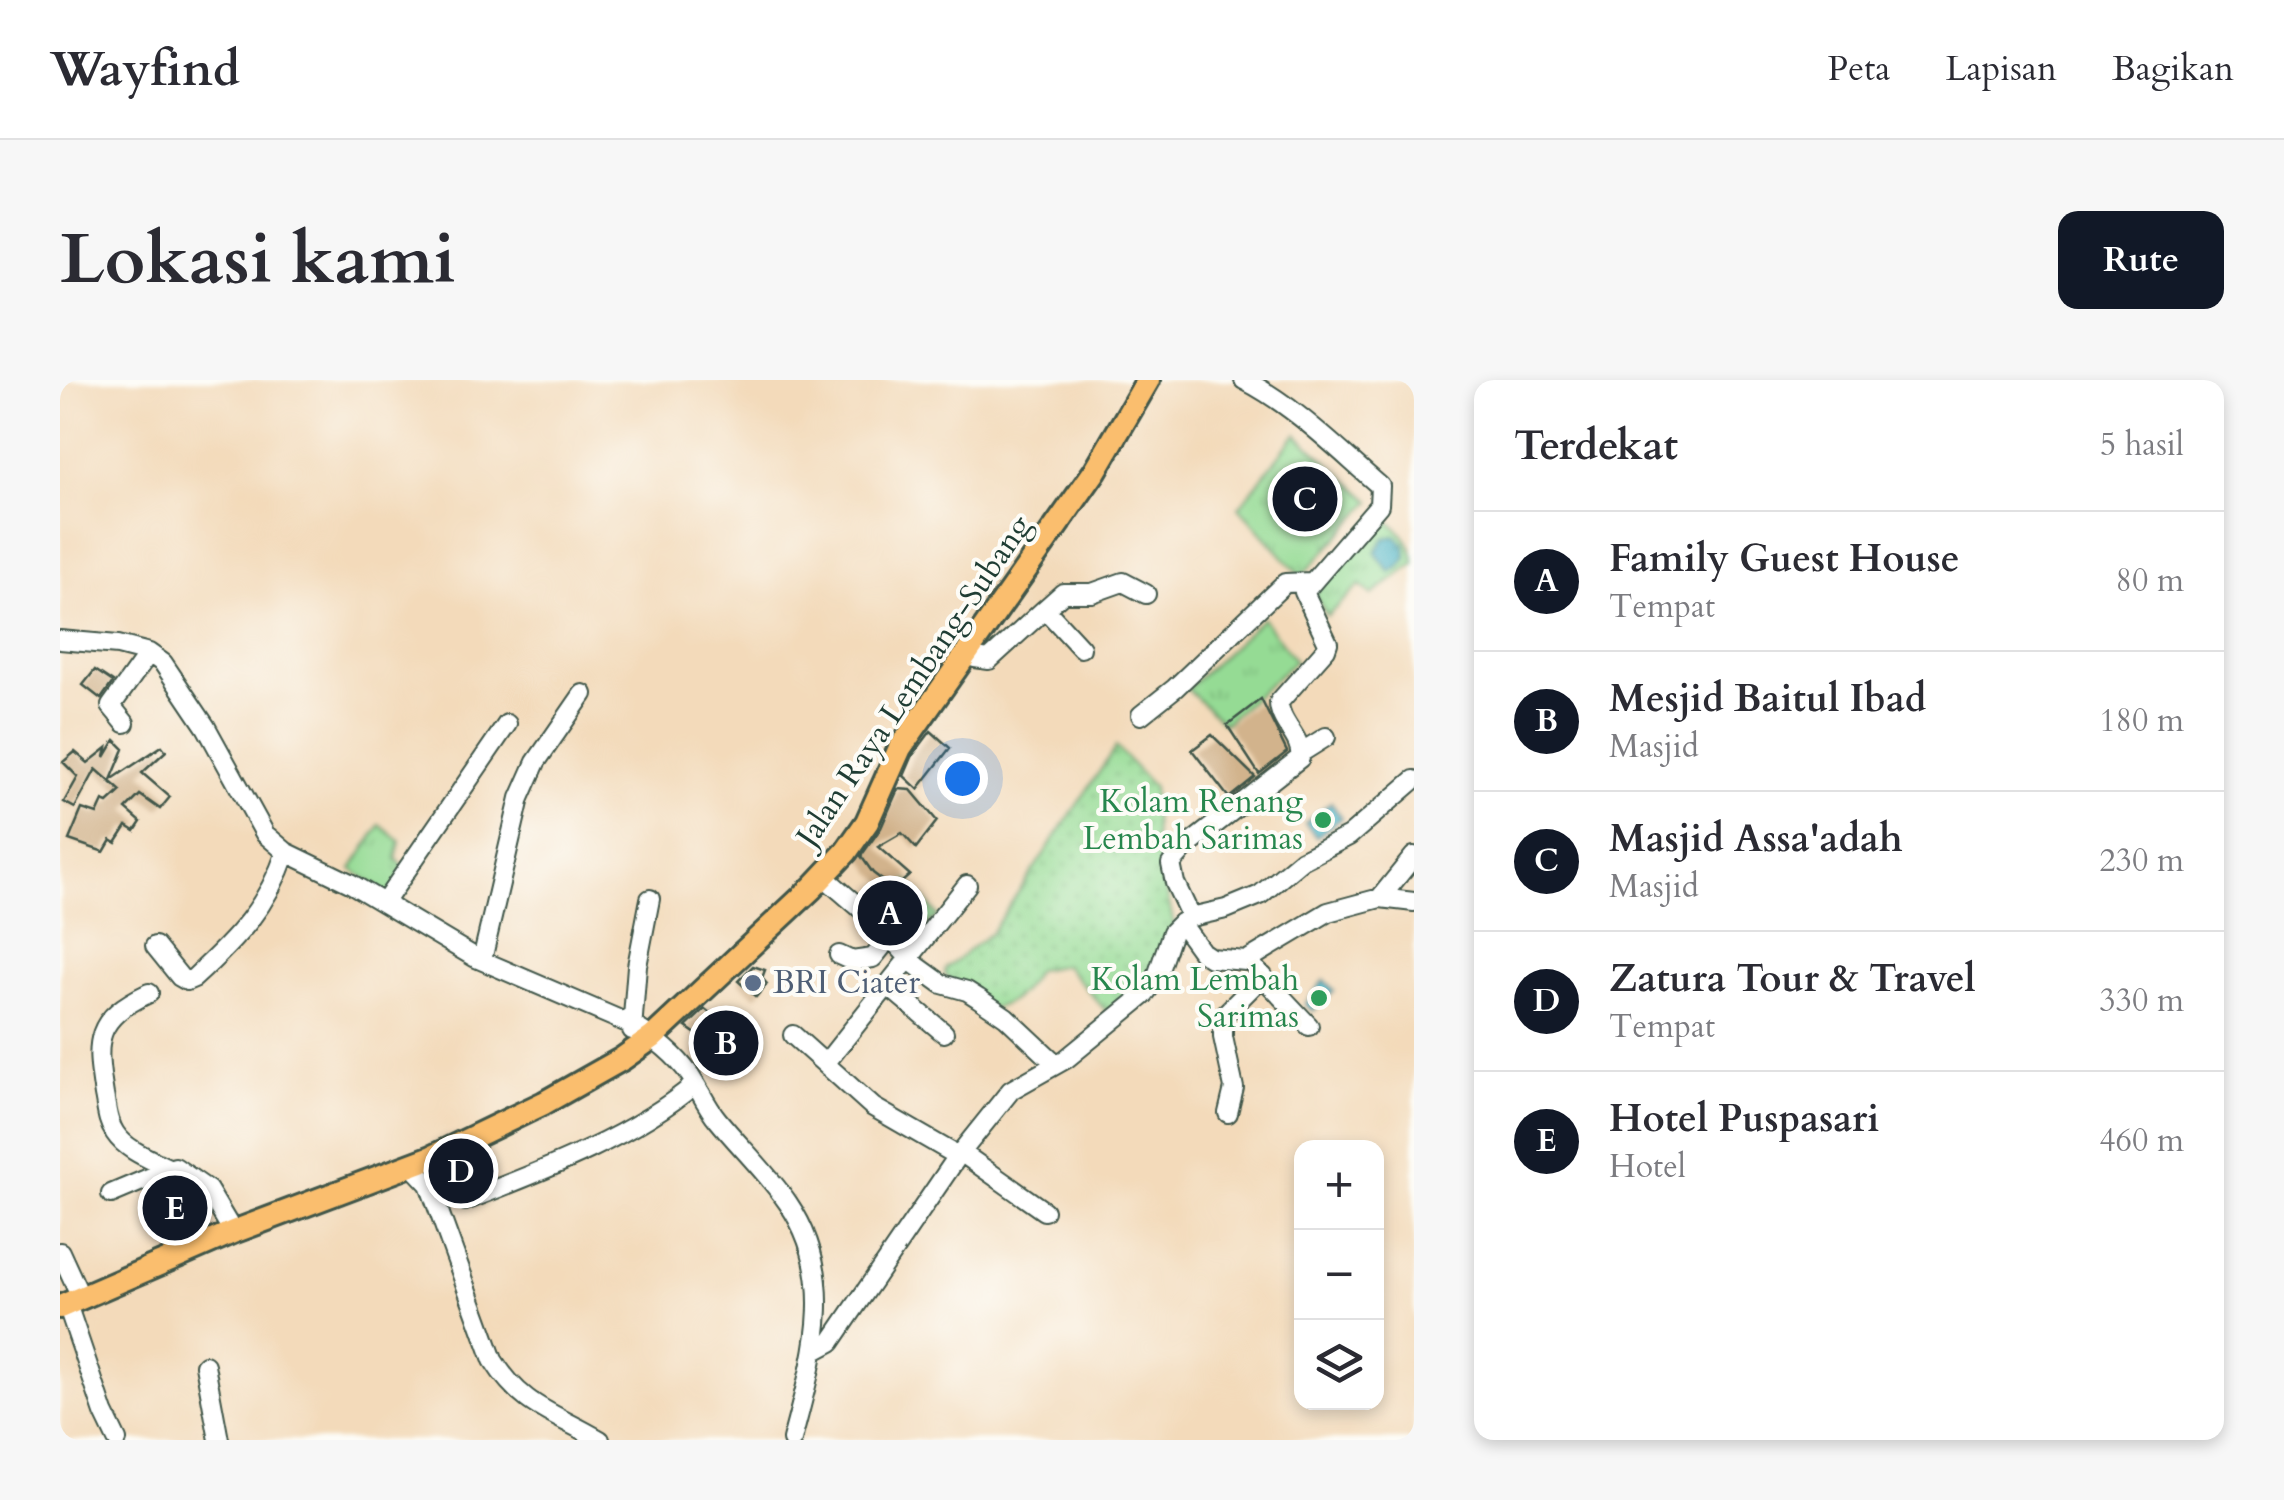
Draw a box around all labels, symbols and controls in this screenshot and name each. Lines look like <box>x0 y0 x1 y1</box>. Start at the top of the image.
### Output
text: Wayfind <box>50 37 240 102</box>
text: Peta <box>1828 45 1890 93</box>
text: Lapisan <box>1945 45 2057 93</box>
text: Bagikan <box>2112 45 2234 93</box>
button: Rute <box>2058 211 2224 309</box>
text: Lokasi kami <box>60 213 456 307</box>
text: Terdekat <box>1514 417 1678 474</box>
text: 5 hasil <box>2100 423 2184 467</box>
pin: C <box>1272 462 1338 536</box>
street label: Jalan Raya Lembang-Subang <box>784 506 1042 859</box>
text: Family Guest House <box>1609 533 1960 585</box>
text: A <box>1534 559 1559 603</box>
text: 80 m <box>2116 559 2184 603</box>
text: Tempat <box>1609 585 1715 629</box>
text: Mesjid Baitul Ibad <box>1609 673 1926 725</box>
text: B <box>1535 699 1558 743</box>
text: 180 m <box>2099 699 2184 743</box>
text: Masjid <box>1609 725 1699 769</box>
your location <box>937 753 988 804</box>
place label: Kolam Renang Lembah Sarimas <box>1083 780 1303 861</box>
marker: Kolam Renang Lembah Sarimas <box>1312 809 1334 831</box>
text: Masjid Assa'adah <box>1609 813 1903 865</box>
text: C <box>1534 839 1559 883</box>
text: 230 m <box>2099 839 2184 883</box>
text: Masjid <box>1609 865 1699 909</box>
pin: A <box>858 876 922 950</box>
text: Zatura Tour & Travel <box>1609 953 1976 1005</box>
place label: Kolam Lembah Sarimas <box>1091 958 1299 1039</box>
place label: BRI Ciater <box>773 961 920 1005</box>
marker: BRI Ciater <box>742 972 764 994</box>
text: D <box>1533 979 1560 1023</box>
text: 330 m <box>2099 979 2184 1023</box>
marker: Kolam Lembah Sarimas <box>1308 987 1330 1009</box>
text: Tempat <box>1609 1005 1715 1049</box>
pin: B <box>694 1006 758 1080</box>
text: Hotel Puspasari <box>1609 1093 1879 1145</box>
text: E <box>1536 1119 1557 1163</box>
text: 460 m <box>2099 1119 2184 1163</box>
pin: D <box>428 1134 494 1208</box>
map controls <box>1294 1140 1384 1410</box>
button: + <box>1294 1140 1384 1230</box>
text: Hotel <box>1609 1145 1686 1189</box>
pin: E <box>142 1170 208 1246</box>
button: − <box>1294 1230 1384 1320</box>
button: layers <box>1294 1320 1384 1410</box>

